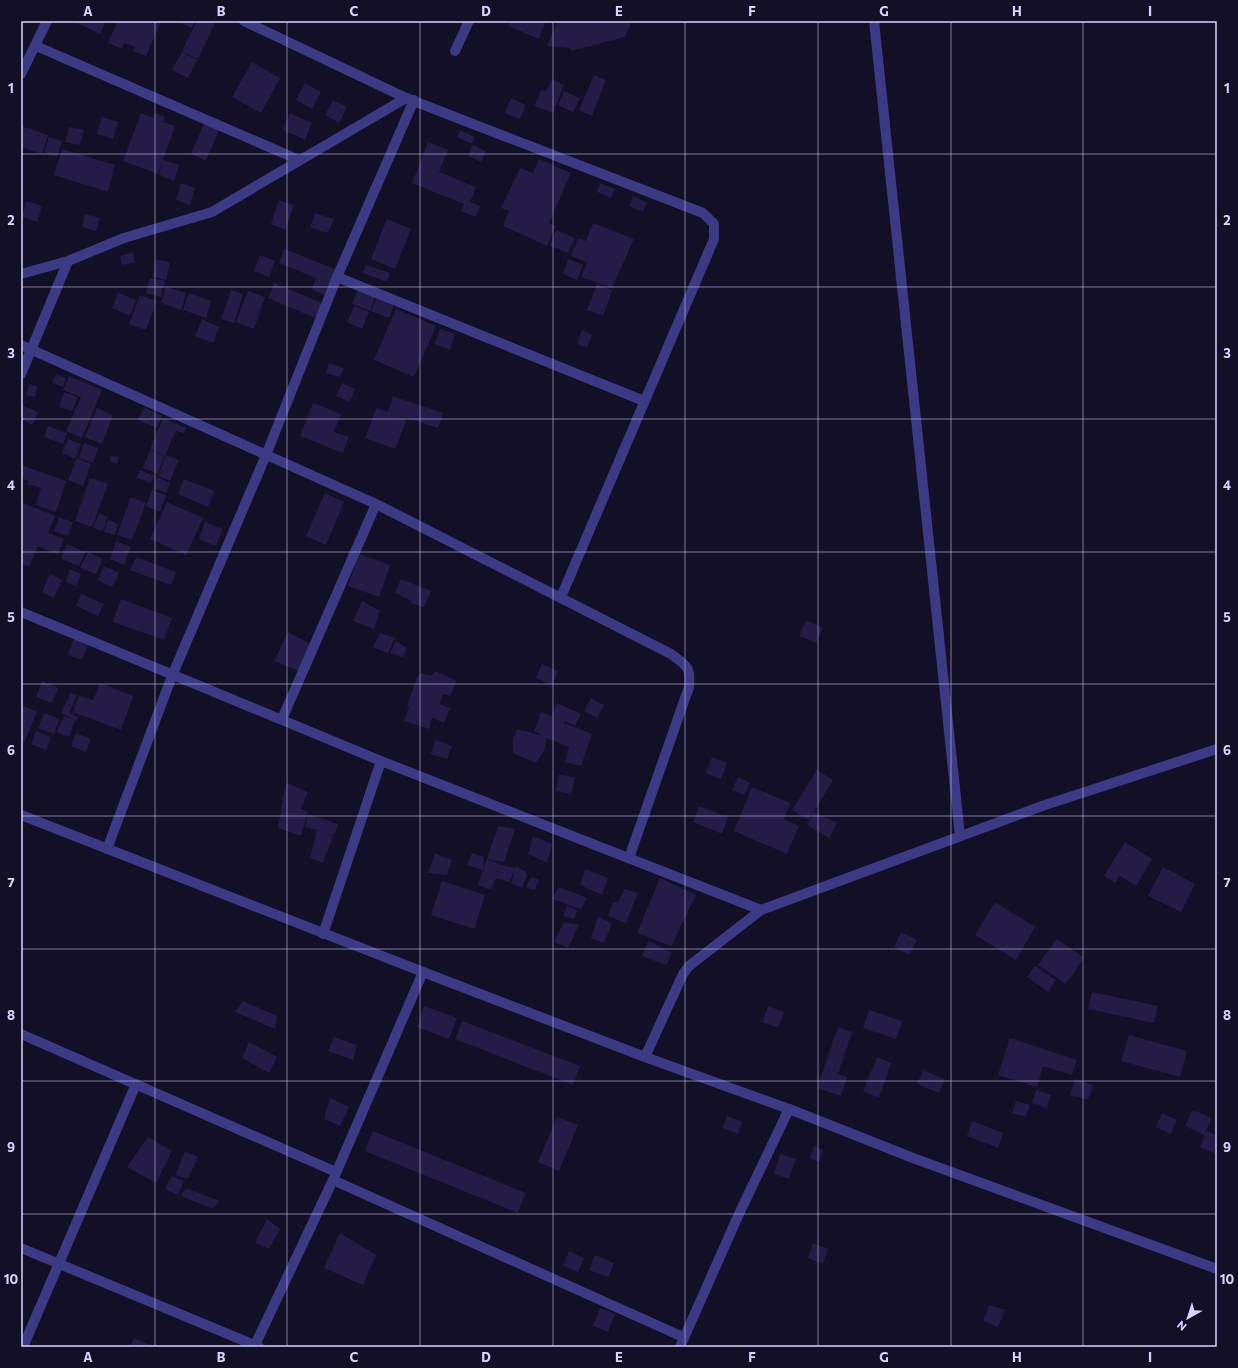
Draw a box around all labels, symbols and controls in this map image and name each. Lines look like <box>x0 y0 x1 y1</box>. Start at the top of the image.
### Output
text: A <box>83 3 93 19</box>
text: B <box>217 3 226 19</box>
text: C <box>350 3 359 19</box>
text: D <box>481 3 491 19</box>
text: E <box>615 3 623 19</box>
text: F <box>748 3 756 19</box>
text: G <box>879 3 889 19</box>
text: H <box>1012 3 1022 19</box>
text: I <box>1148 3 1152 19</box>
text: 1 <box>8 80 14 96</box>
text: 1 <box>1224 80 1230 96</box>
text: 2 <box>7 212 15 228</box>
text: 2 <box>1223 212 1231 228</box>
text: 3 <box>7 345 15 361</box>
text: 3 <box>1223 345 1231 361</box>
text: 4 <box>7 477 15 493</box>
text: 4 <box>1223 477 1231 493</box>
text: 5 <box>7 609 15 625</box>
text: 5 <box>1223 609 1231 625</box>
text: 6 <box>7 742 15 758</box>
text: 6 <box>1223 742 1231 758</box>
text: 7 <box>7 874 15 890</box>
text: 7 <box>1223 874 1231 890</box>
text: 8 <box>7 1007 15 1023</box>
text: 8 <box>1223 1007 1231 1023</box>
text: 9 <box>7 1139 15 1155</box>
text: 9 <box>1223 1139 1231 1155</box>
text: 10 <box>4 1271 19 1287</box>
text: 10 <box>1220 1271 1235 1287</box>
north arrow <box>1168 1298 1208 1338</box>
text: N <box>1174 1319 1189 1334</box>
text: A <box>83 1349 93 1365</box>
text: B <box>217 1349 226 1365</box>
text: C <box>350 1349 359 1365</box>
text: D <box>481 1349 491 1365</box>
text: E <box>615 1349 623 1365</box>
text: F <box>748 1349 756 1365</box>
text: G <box>879 1349 889 1365</box>
text: H <box>1012 1349 1022 1365</box>
text: I <box>1148 1349 1152 1365</box>

